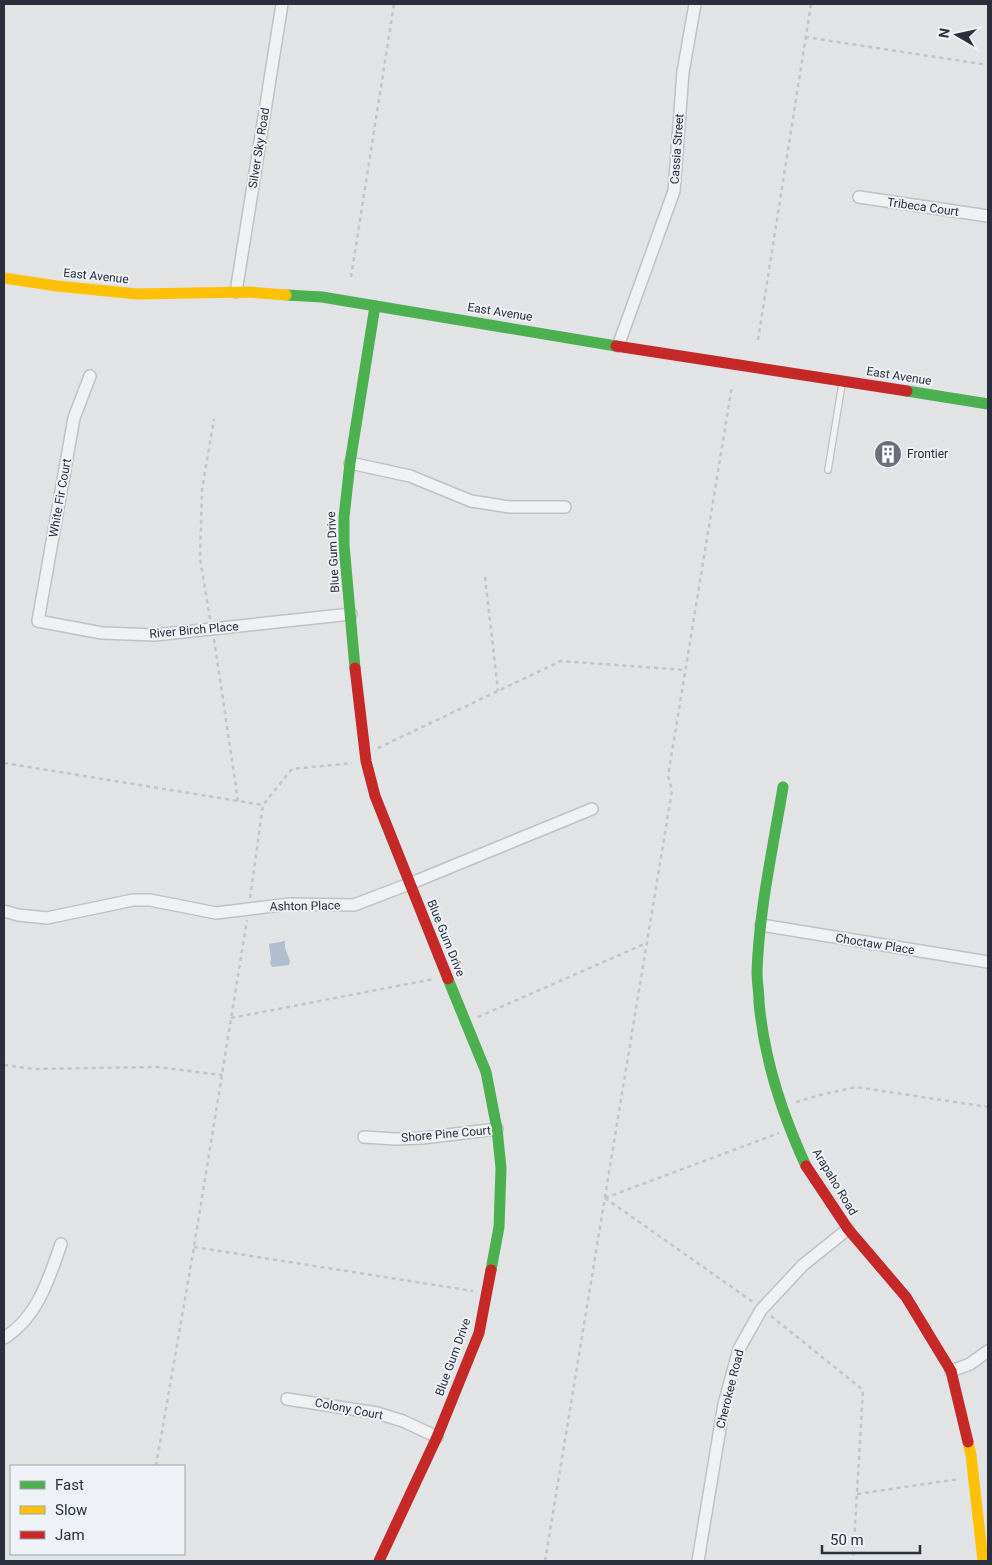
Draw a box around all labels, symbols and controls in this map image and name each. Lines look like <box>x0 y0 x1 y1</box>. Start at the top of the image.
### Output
north arrow <box>932 10 982 60</box>
text: N <box>935 27 953 39</box>
street label: Silver Sky Road <box>246 107 272 189</box>
street label: Cassia Street <box>668 113 686 185</box>
street label: Tribeca Court <box>886 195 960 219</box>
street label: East Avenue <box>63 266 129 286</box>
street label: East Avenue <box>466 300 534 324</box>
street label: East Avenue <box>865 364 933 388</box>
building icon: Frontier <box>873 439 903 469</box>
place label: Frontier <box>907 447 948 461</box>
street label: White Fir Court <box>46 458 74 538</box>
street label: Blue Gum Drive <box>324 511 342 593</box>
street label: River Birch Place <box>149 619 239 641</box>
street label: Ashton Place <box>270 898 340 914</box>
street label: Blue Gum Drive <box>424 898 468 978</box>
street label: Choctaw Place <box>835 931 915 957</box>
street label: Shore Pine Court <box>401 1123 491 1145</box>
street label: Arapaho Road <box>810 1146 860 1218</box>
street label: Blue Gum Drive <box>432 1316 474 1398</box>
street label: Cherokee Road <box>713 1348 747 1430</box>
street label: Colony Court <box>314 1396 384 1422</box>
legend <box>10 1465 185 1555</box>
text: Fast <box>55 1476 84 1494</box>
text: Slow <box>55 1501 87 1519</box>
scale bar <box>822 1522 920 1554</box>
text: Jam <box>55 1526 85 1544</box>
text: 50 m <box>830 1531 864 1549</box>

